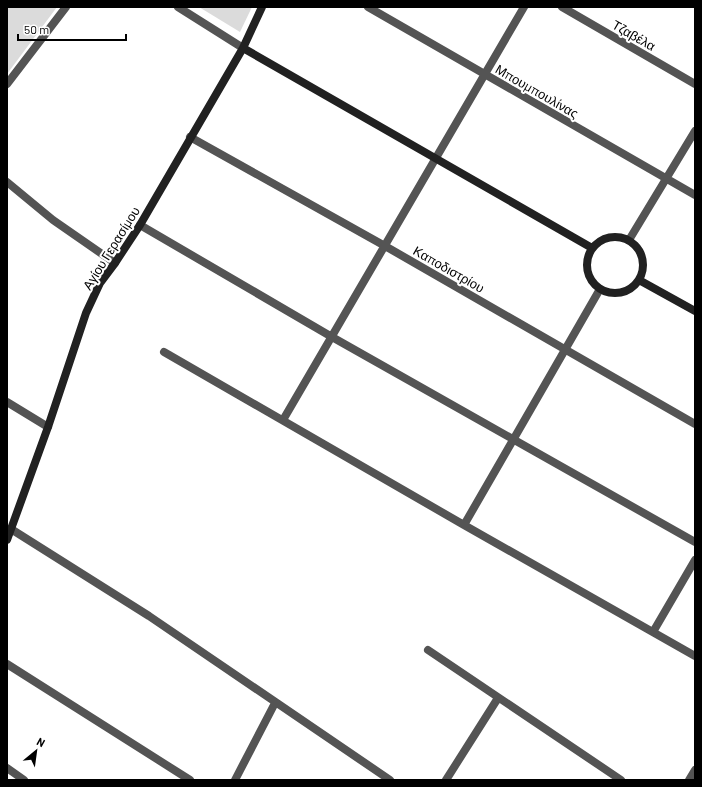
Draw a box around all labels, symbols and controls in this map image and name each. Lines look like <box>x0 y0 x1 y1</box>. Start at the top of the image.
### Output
scale bar <box>18 16 126 42</box>
street label: Τζαβέλα <box>609 16 659 54</box>
text: 50 m <box>24 22 49 36</box>
street label: Μπουμπουλίνας <box>493 61 581 121</box>
street label: Αγίου Γερασίμου <box>79 203 143 293</box>
street label: Καποδιστρίου <box>411 242 487 296</box>
north arrow <box>16 731 56 771</box>
text: N <box>35 734 47 749</box>

